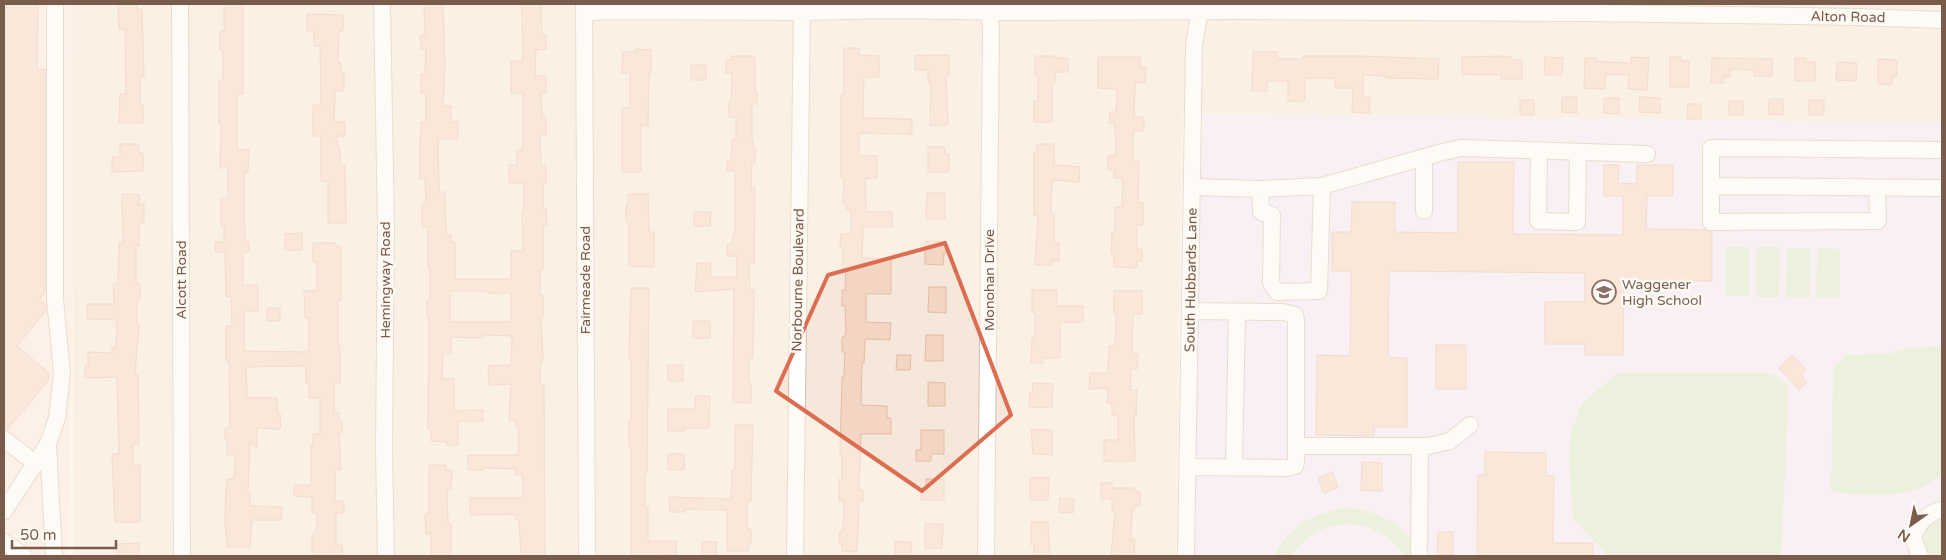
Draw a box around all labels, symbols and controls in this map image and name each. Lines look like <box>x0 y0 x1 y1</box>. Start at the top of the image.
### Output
street label: Alton Road <box>1810 8 1886 26</box>
street label: Norbourne Boulevard <box>788 208 808 352</box>
street label: South Hubbards Lane <box>1181 208 1201 352</box>
street label: Hemingway Road <box>377 221 394 339</box>
street label: Fairmeade Road <box>577 226 594 334</box>
street label: Monohan Drive <box>981 229 998 331</box>
street label: Alcott Road <box>173 240 190 320</box>
place label: Waggener High School <box>1622 276 1702 309</box>
school or university icon: Waggener High School <box>1591 279 1617 305</box>
north arrow <box>1886 500 1936 550</box>
scale bar <box>12 518 116 550</box>
text: N <box>1895 525 1914 546</box>
text: 50 m <box>20 526 57 544</box>

